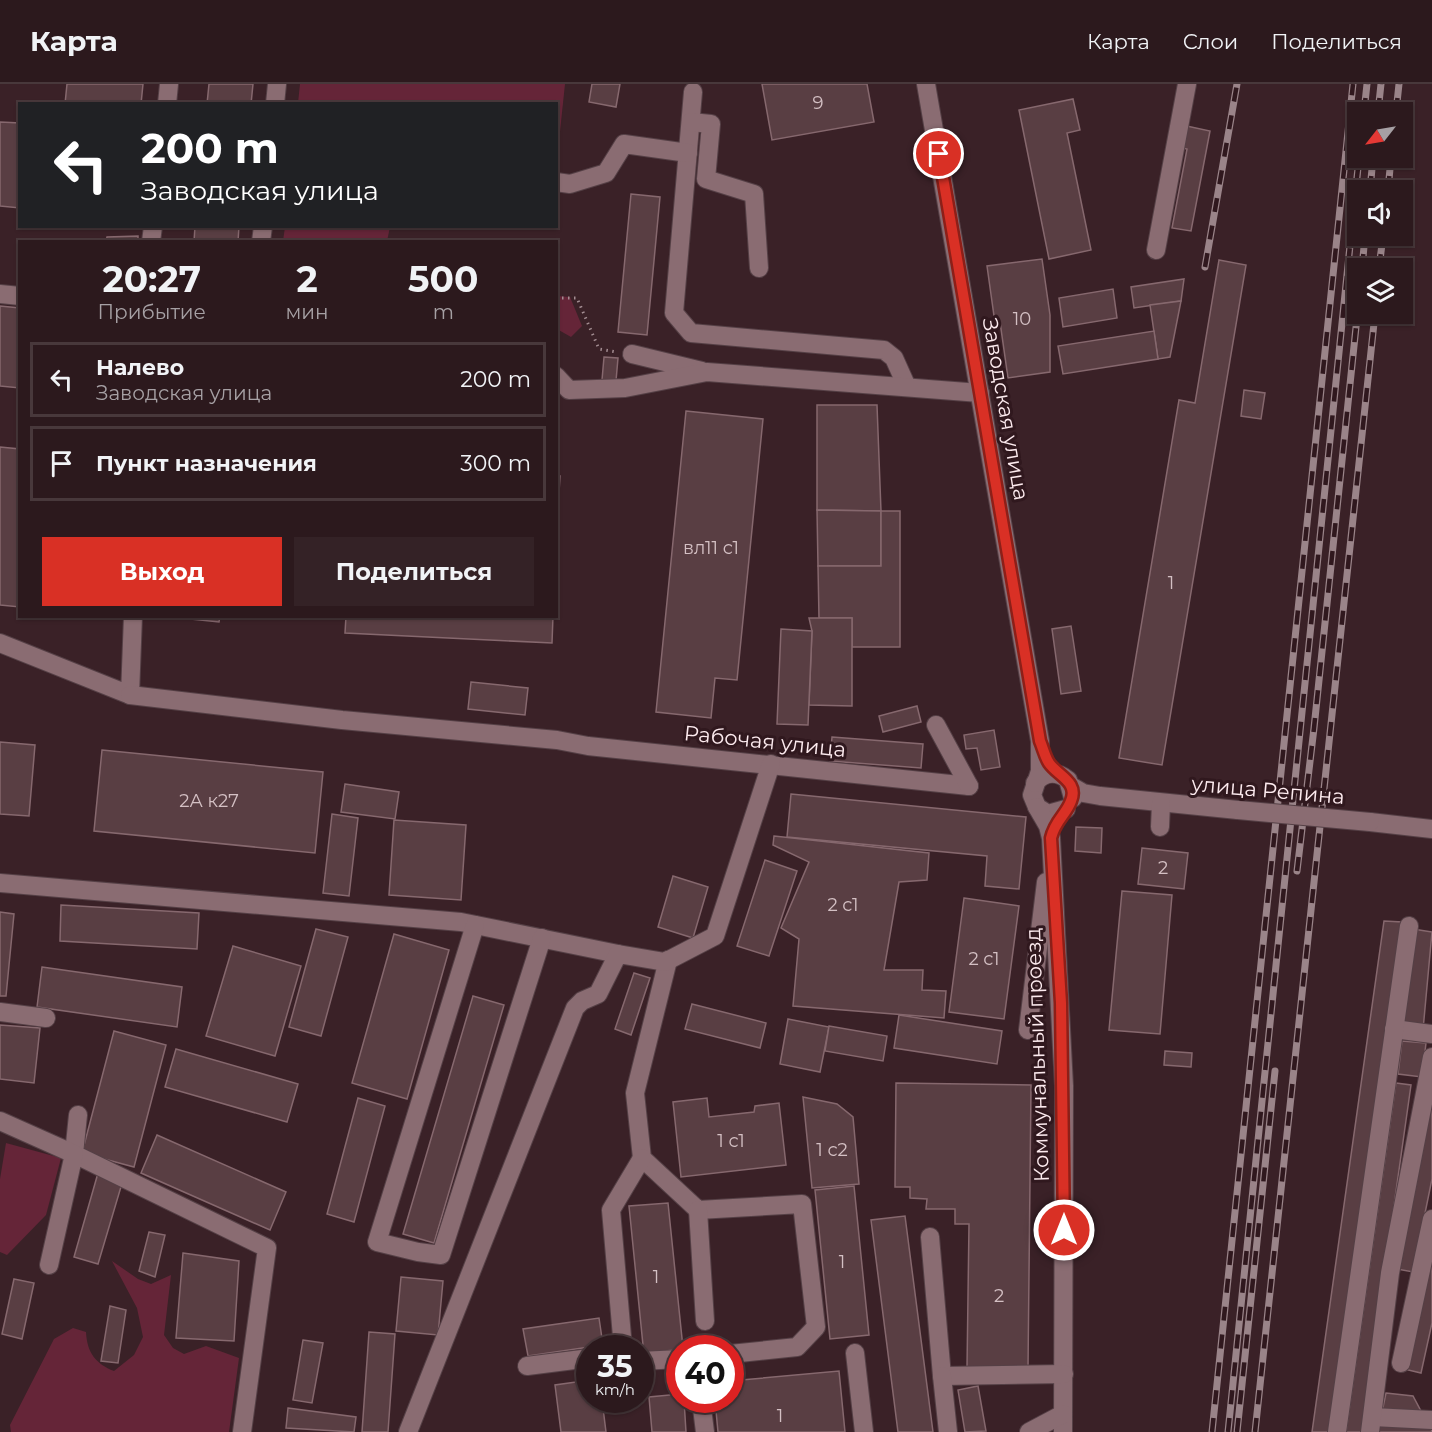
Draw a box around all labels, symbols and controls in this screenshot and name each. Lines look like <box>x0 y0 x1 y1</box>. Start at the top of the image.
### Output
text: Карта <box>30 24 118 58</box>
text: Карта <box>1087 29 1150 54</box>
text: Слои <box>1183 29 1238 54</box>
text: Поделиться <box>1271 29 1402 54</box>
house number: 9 <box>813 92 824 114</box>
north arrow <box>1347 102 1413 168</box>
map controls <box>1347 102 1413 324</box>
text: 200 m <box>141 122 279 174</box>
icon: left <box>42 126 120 204</box>
pin <box>913 128 964 179</box>
icon: arrive <box>922 137 955 170</box>
text: Заводская улица <box>141 174 379 207</box>
button: sound <box>1347 180 1413 246</box>
text: 20:27 <box>102 257 201 301</box>
text: 2 <box>296 257 318 301</box>
text: 500 <box>408 257 478 301</box>
button: layers <box>1347 258 1413 324</box>
text: Прибытие <box>98 300 206 324</box>
text: мин <box>286 300 329 324</box>
text: m <box>433 300 454 324</box>
house number: 10 <box>1013 308 1031 330</box>
street label: Заводская улица <box>978 316 1034 502</box>
text: Налево <box>96 354 184 381</box>
icon: left <box>45 363 78 396</box>
text: 200 m <box>460 366 531 393</box>
text: Заводская улица <box>96 381 272 405</box>
icon: arrive <box>45 447 78 480</box>
text: Пункт назначения <box>96 450 317 477</box>
text: 300 m <box>460 450 531 477</box>
button: Выход <box>42 537 282 606</box>
button: Поделиться <box>294 537 534 606</box>
house number: вл11 с1 <box>683 537 739 559</box>
house number: 1 <box>1168 572 1174 594</box>
street label: Рабочая улица <box>683 720 847 762</box>
street label: улица Репина <box>1189 771 1346 809</box>
house number: 2А к27 <box>179 790 239 812</box>
house number: 2 <box>1158 857 1168 879</box>
house number: 2 с1 <box>827 894 859 916</box>
street label: Коммунальный проезд <box>1020 928 1054 1182</box>
house number: 2 с1 <box>968 948 1000 970</box>
house number: 1 с1 <box>717 1130 745 1152</box>
house number: 1 с2 <box>816 1139 848 1161</box>
position arrow <box>1032 1198 1096 1262</box>
house number: 1 <box>839 1251 845 1273</box>
house number: 1 <box>653 1266 659 1288</box>
house number: 2 <box>994 1285 1004 1307</box>
speed limit sign: 40 <box>666 1335 744 1413</box>
text: 35 <box>597 1348 633 1385</box>
text: km/h <box>595 1380 635 1399</box>
house number: 1 <box>777 1405 783 1427</box>

